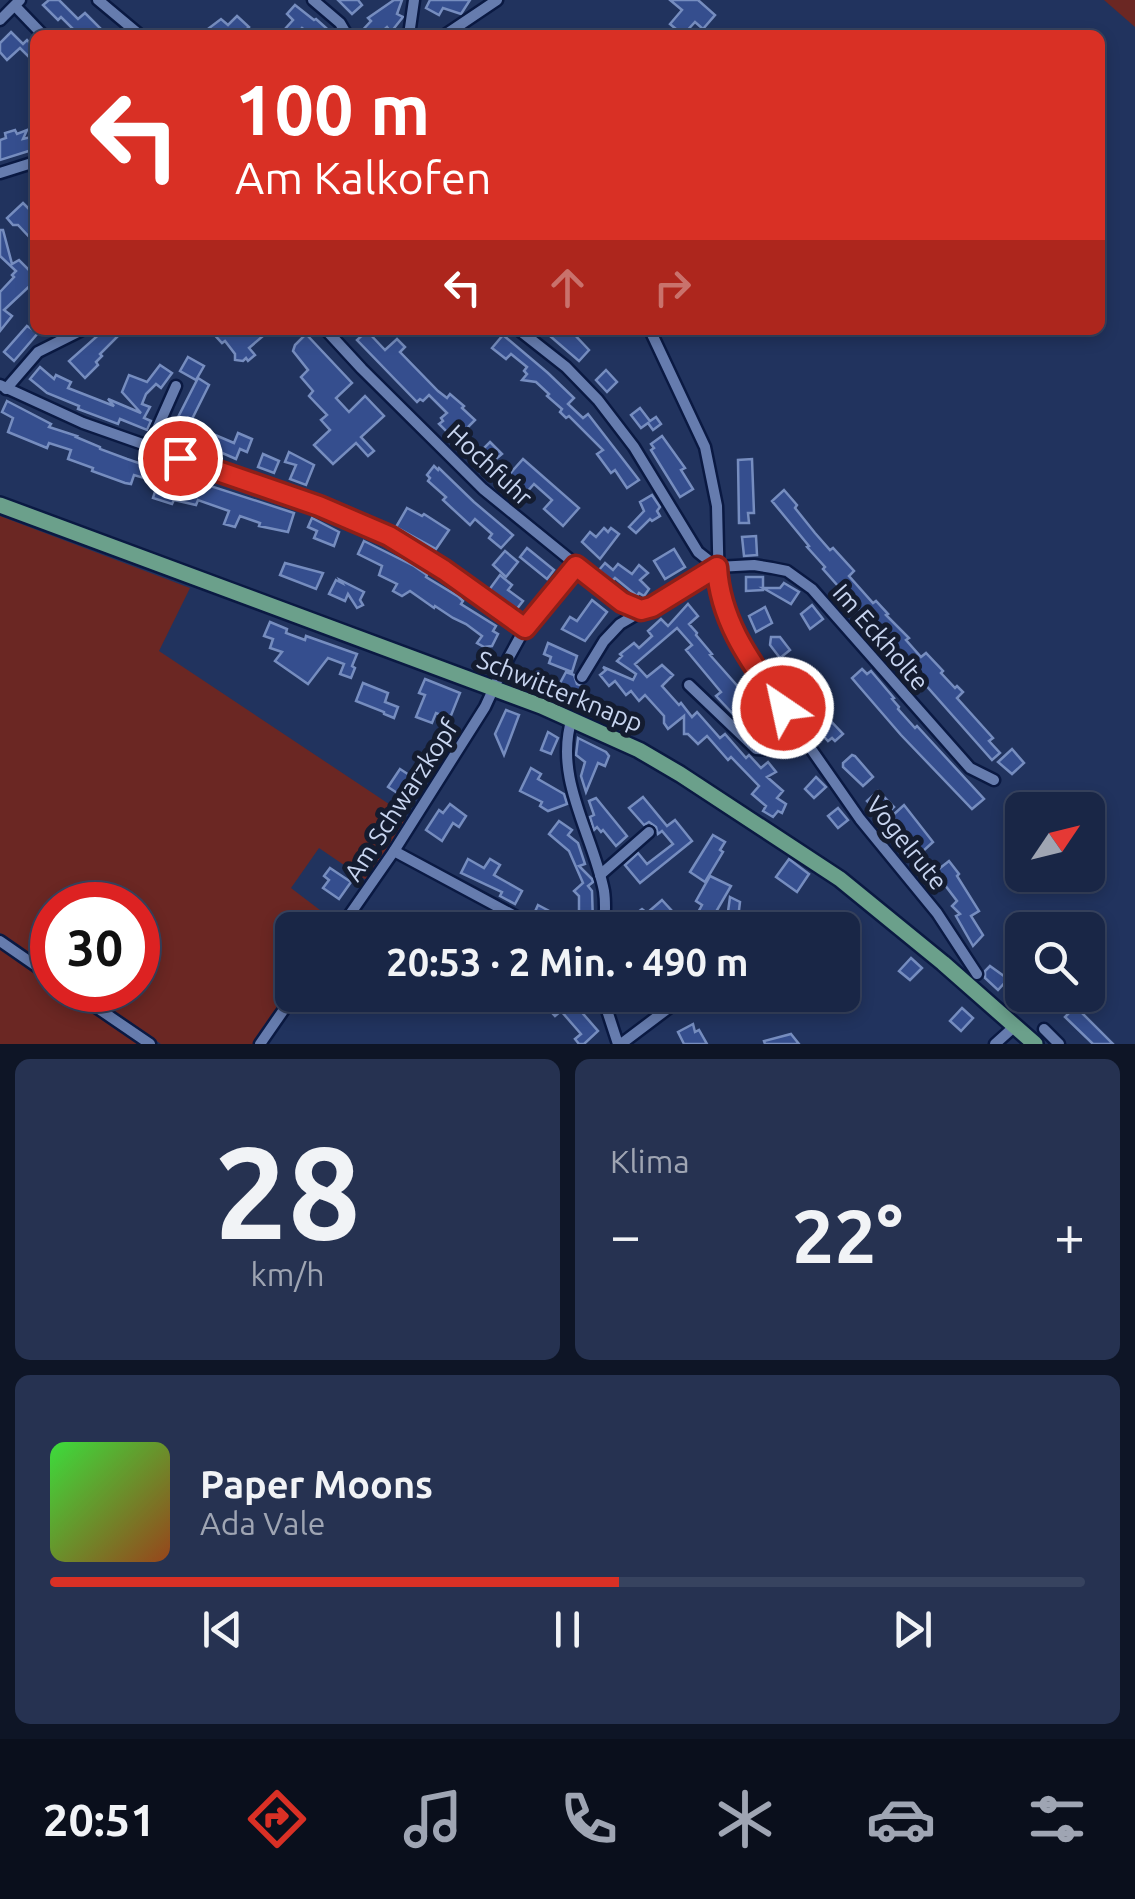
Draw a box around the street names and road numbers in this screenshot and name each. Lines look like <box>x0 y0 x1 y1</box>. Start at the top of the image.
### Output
street label: Hochfuhr <box>442 419 539 512</box>
street label: Im Eckholte <box>827 578 935 696</box>
street label: Schwitterknapp <box>473 645 647 737</box>
street label: Am Schwarzkopf <box>338 714 464 886</box>
street label: Vogelrute <box>861 791 953 895</box>

